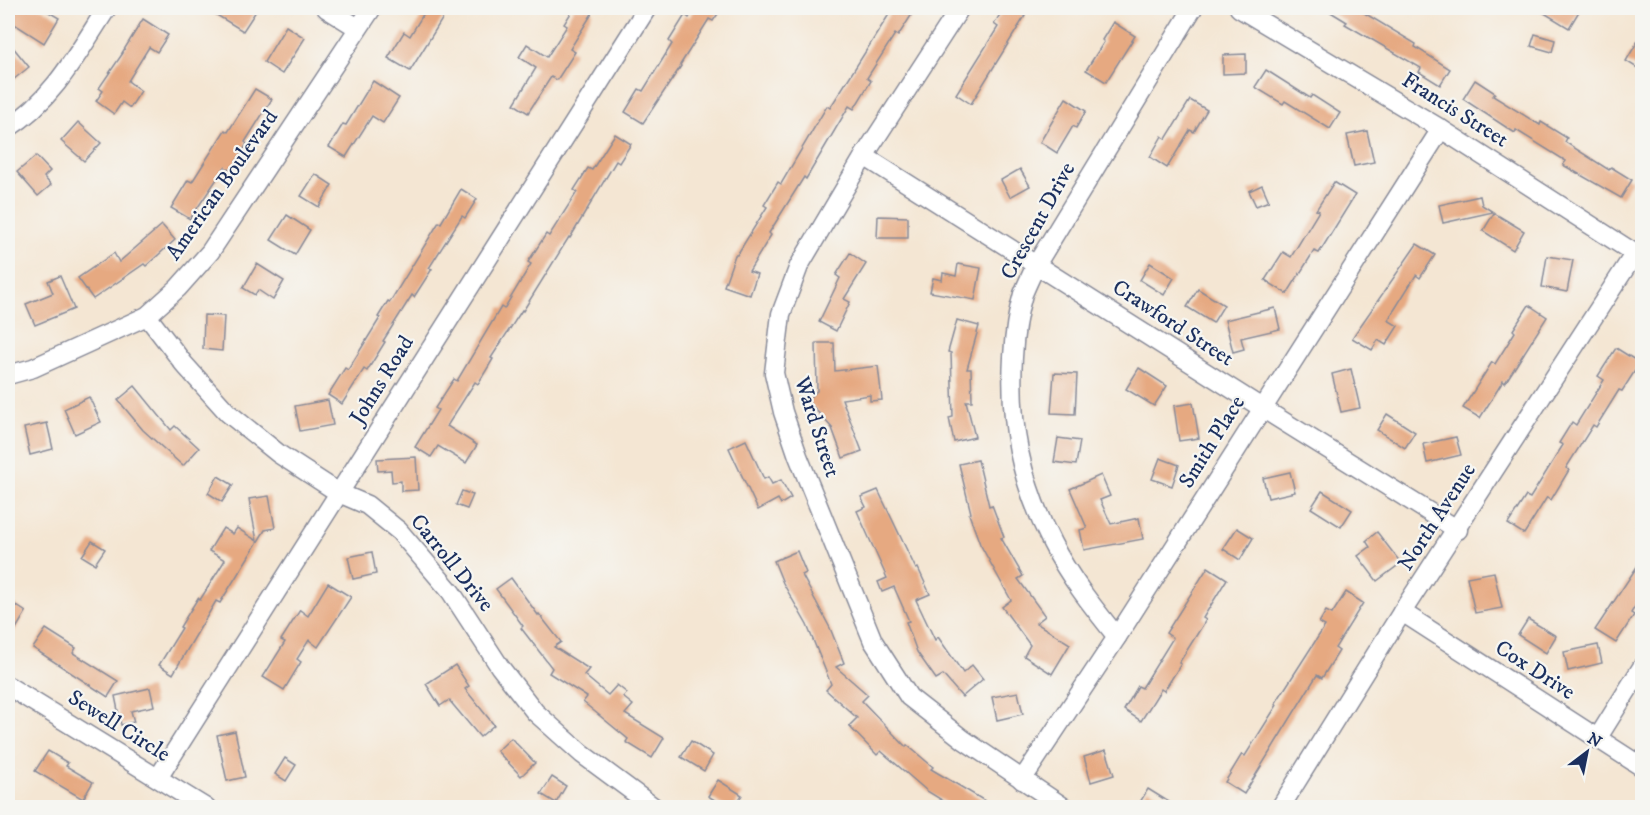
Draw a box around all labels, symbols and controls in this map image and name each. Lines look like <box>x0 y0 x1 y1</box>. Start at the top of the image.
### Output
street label: Francis Street <box>1397 67 1513 153</box>
street label: American Boulevard <box>160 105 284 265</box>
street label: Crescent Drive <box>995 158 1081 284</box>
street label: Crawford Street <box>1107 274 1239 372</box>
street label: Johns Road <box>343 331 420 431</box>
street label: Ward Street <box>788 372 846 481</box>
street label: Smith Place <box>1173 391 1251 493</box>
street label: North Avenue <box>1392 458 1482 576</box>
street label: Carroll Drive <box>404 509 500 617</box>
street label: Cox Drive <box>1490 634 1580 706</box>
street label: Sewell Circle <box>63 684 175 768</box>
north arrow <box>1557 722 1617 782</box>
text: N <box>1584 728 1605 752</box>

